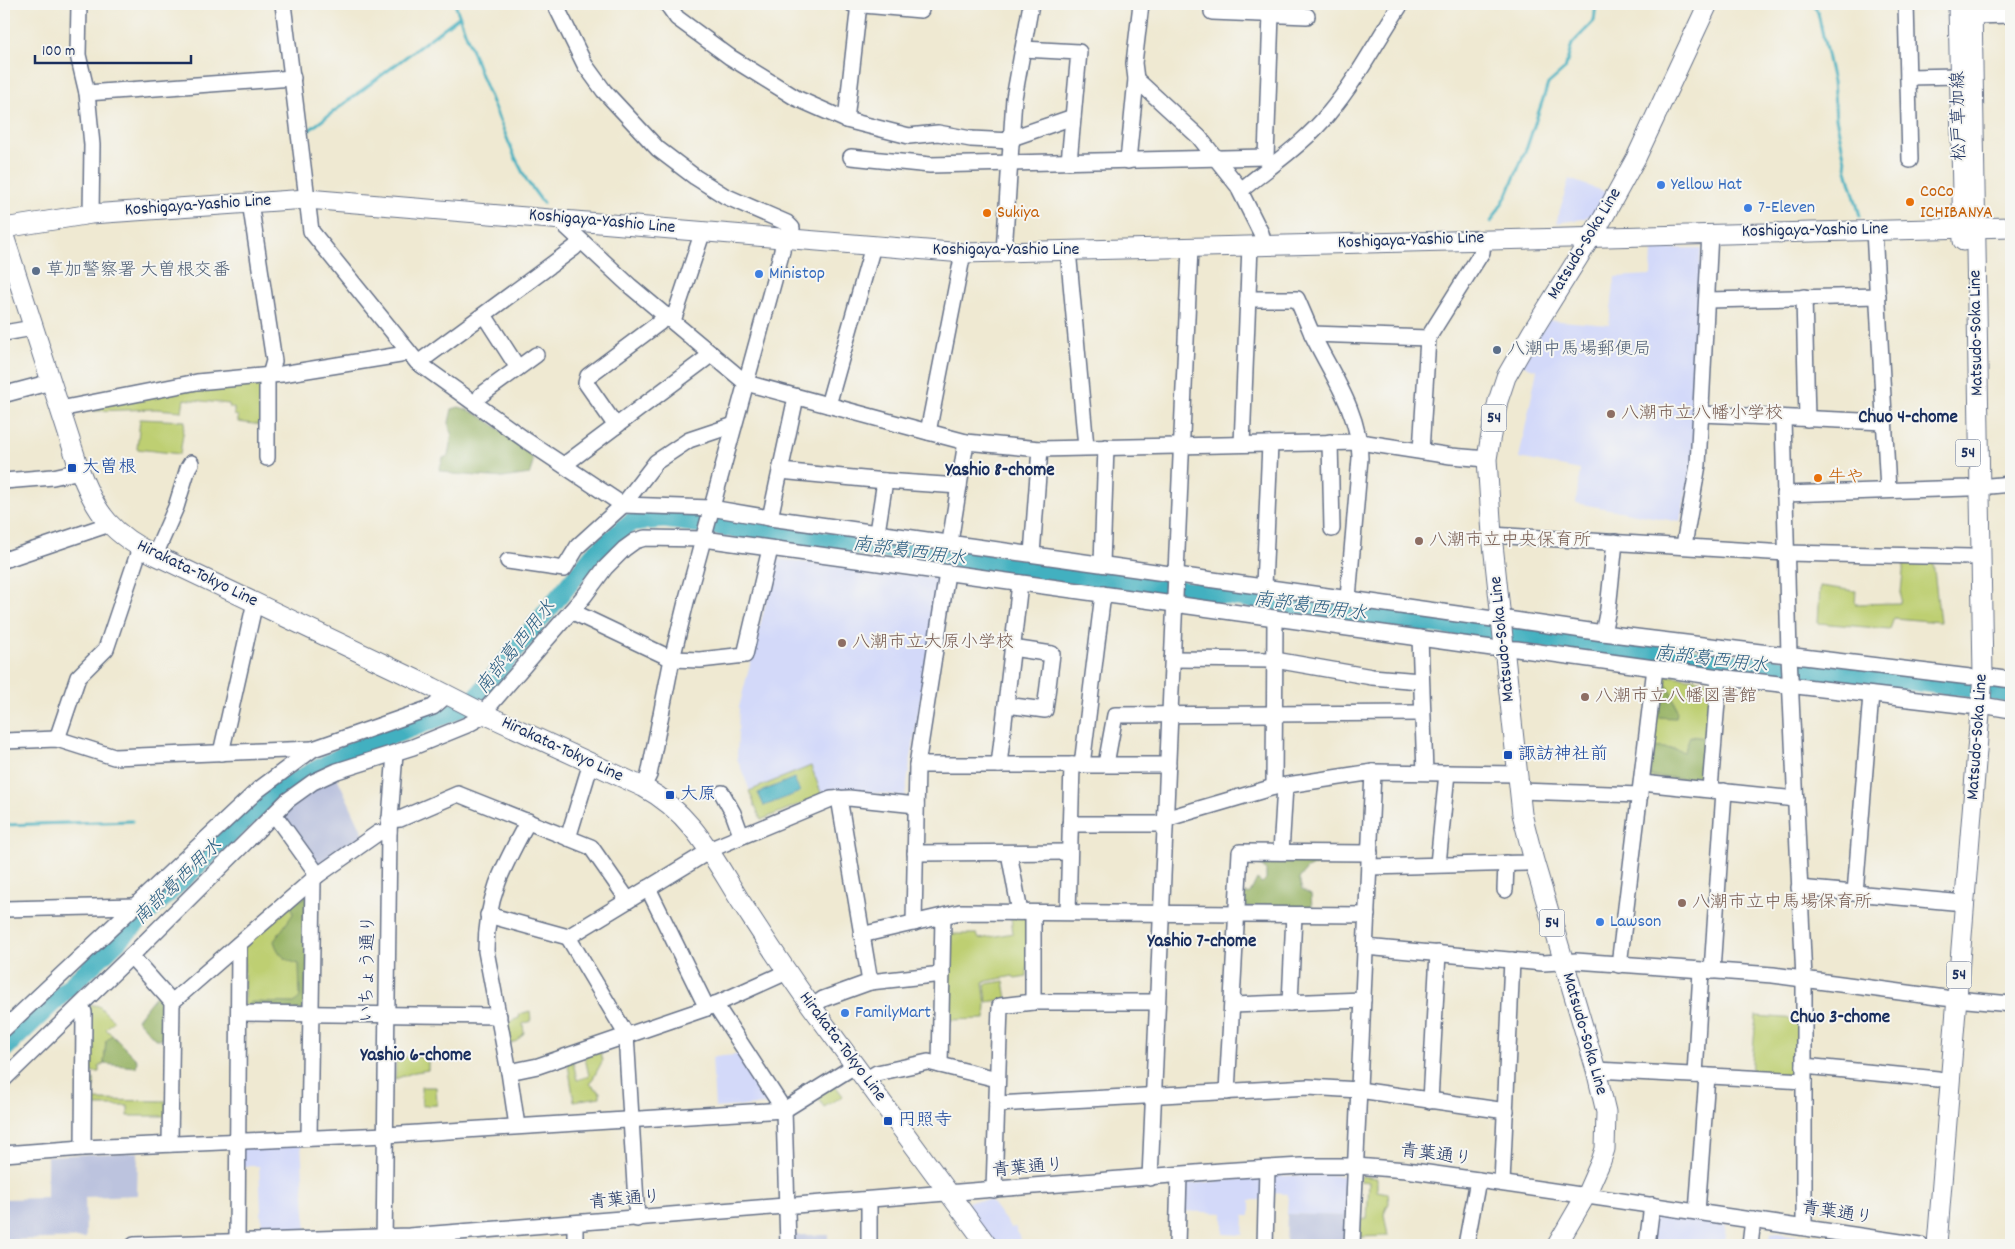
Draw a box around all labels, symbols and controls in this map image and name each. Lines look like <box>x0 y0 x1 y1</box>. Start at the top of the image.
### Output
scale bar <box>35 32 191 64</box>
text: 100 m <box>42 41 75 63</box>
street label: 松戸草加線 <box>1947 71 1973 161</box>
place label: Yellow Hat <box>1671 173 1742 198</box>
marker: Yellow Hat <box>1655 179 1667 191</box>
place label: CoCo ICHIBANYA <box>1920 180 1993 226</box>
street label: Matsudo-Soka Line <box>1542 183 1628 305</box>
street label: Koshigaya-Yashio Line <box>124 188 272 224</box>
place label: 7-Eleven <box>1758 196 1815 221</box>
marker: CoCo ICHIBANYA <box>1904 196 1916 208</box>
place label: Sukiya <box>997 201 1040 226</box>
marker: 7-Eleven <box>1742 202 1754 214</box>
street label: Koshigaya-Yashio Line <box>528 203 676 241</box>
marker: Sukiya <box>981 207 993 219</box>
street label: Koshigaya-Yashio Line <box>1741 217 1889 245</box>
street label: Koshigaya-Yashio Line <box>1337 226 1485 256</box>
street label: Koshigaya-Yashio Line <box>933 238 1079 263</box>
place label: 草加警察署 大曽根交番 <box>46 259 230 284</box>
place label: Ministop <box>769 262 825 287</box>
marker: 草加警察署 大曽根交番 <box>30 265 42 277</box>
marker: Ministop <box>753 268 765 280</box>
street label: Matsudo-Soka Line <box>1963 270 1991 396</box>
place label: 八潮中馬場郵便局 <box>1507 338 1651 363</box>
marker: 八潮中馬場郵便局 <box>1491 344 1503 356</box>
place label: 八潮市立八幡小学校 <box>1621 402 1783 427</box>
road number: 54 <box>1482 404 1506 432</box>
district label: Chuo 4-chome <box>1858 405 1958 432</box>
marker: 八潮市立八幡小学校 <box>1605 408 1617 420</box>
road number: 54 <box>1956 439 1980 466</box>
place label: 大曽根 <box>82 456 137 481</box>
district label: Yashio 8-chome <box>944 458 1055 485</box>
marker: 大曽根 <box>66 462 78 474</box>
place label: 牛や <box>1828 466 1864 491</box>
marker: 牛や <box>1812 472 1824 484</box>
place label: 八潮市立中央保育所 <box>1429 529 1591 554</box>
water label: 南部葛西用水 <box>851 532 967 574</box>
street label: Hirakata-Tokyo Line <box>132 534 262 614</box>
marker: 八潮市立中央保育所 <box>1413 535 1425 547</box>
street label: Matsudo-Soka Line <box>1484 575 1522 703</box>
water label: 南部葛西用水 <box>1252 587 1368 629</box>
water label: 南部葛西用水 <box>471 595 563 701</box>
place label: 八潮市立大原小学校 <box>852 631 1014 656</box>
marker: 八潮市立大原小学校 <box>836 637 848 649</box>
water label: 南部葛西用水 <box>1653 641 1769 681</box>
street label: Matsudo-Soka Line <box>1961 673 1995 801</box>
place label: 八潮市立八幡図書館 <box>1595 685 1757 710</box>
marker: 八潮市立八幡図書館 <box>1579 691 1591 703</box>
street label: Hirakata-Tokyo Line <box>497 711 627 789</box>
place label: 諏訪神社前 <box>1518 743 1608 768</box>
marker: 諏訪神社前 <box>1502 749 1514 761</box>
place label: 大原 <box>680 783 716 808</box>
marker: 大原 <box>664 789 676 801</box>
water label: 南部葛西用水 <box>129 834 229 932</box>
place label: 八潮市立中馬場保育所 <box>1692 891 1872 916</box>
marker: 八潮市立中馬場保育所 <box>1676 897 1688 909</box>
road number: 54 <box>1540 910 1564 936</box>
place label: Lawson <box>1610 910 1661 935</box>
street label: いちょう通り <box>356 915 382 1023</box>
marker: Lawson <box>1594 916 1606 928</box>
district label: Yashio 7-chome <box>1147 929 1256 956</box>
road number: 54 <box>1946 962 1972 988</box>
street label: Matsudo-Soka Line <box>1555 970 1613 1098</box>
street label: Hirakata-Tokyo Line <box>792 987 892 1107</box>
place label: FamilyMart <box>855 1001 931 1026</box>
district label: Chuo 3-chome <box>1790 1005 1890 1032</box>
marker: FamilyMart <box>839 1007 851 1019</box>
district label: Yashio 6-chome <box>360 1043 471 1070</box>
place label: 円照寺 <box>898 1109 952 1134</box>
marker: 円照寺 <box>882 1115 894 1127</box>
street label: 青葉通り <box>1399 1139 1473 1173</box>
street label: 青葉通り <box>991 1153 1065 1185</box>
street label: 青葉通り <box>588 1185 662 1217</box>
street label: 青葉通り <box>1799 1196 1875 1232</box>

